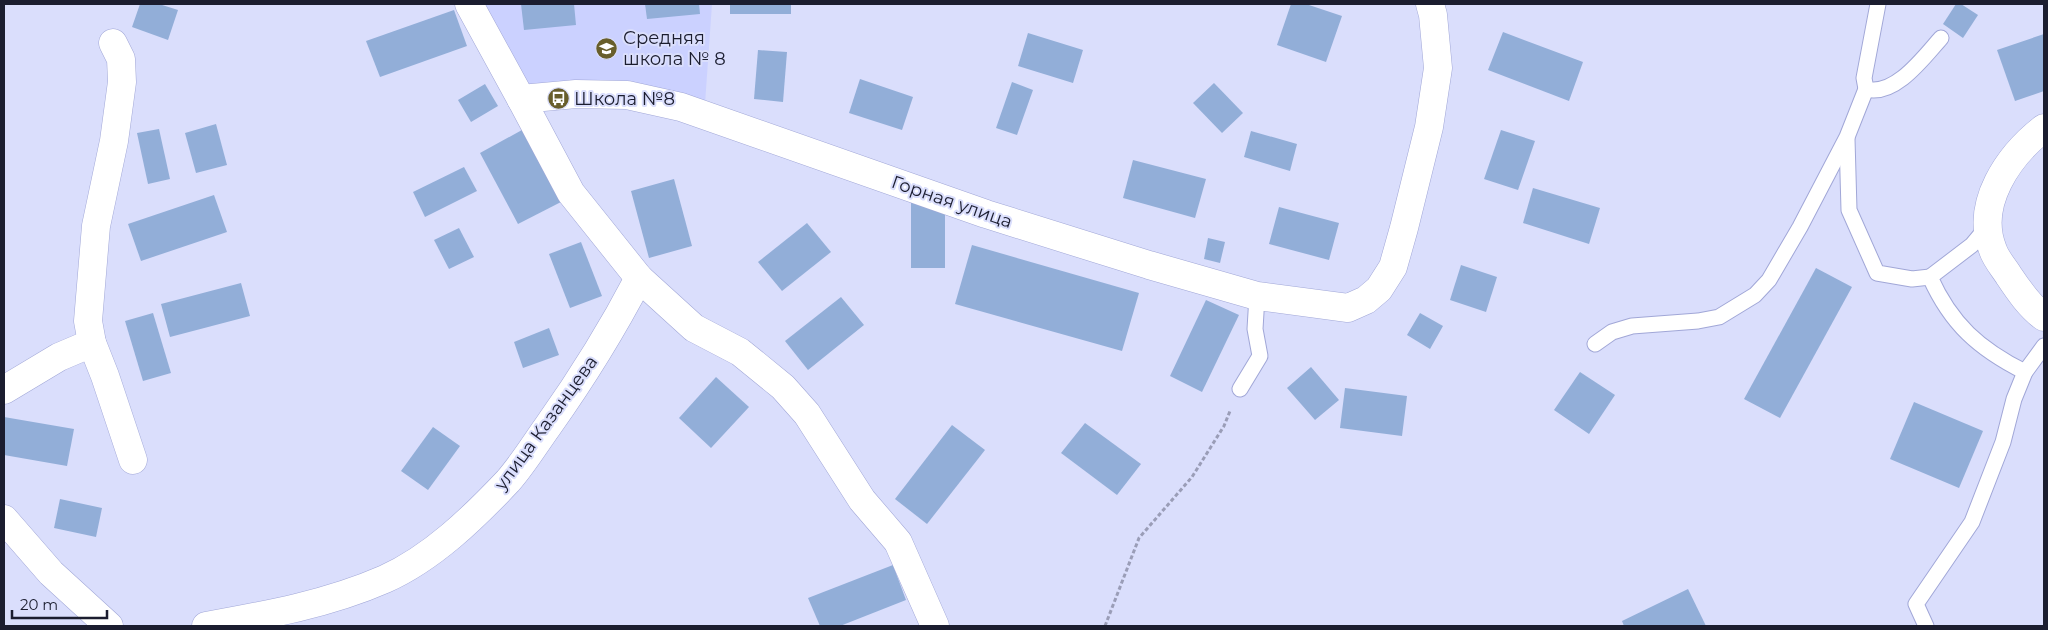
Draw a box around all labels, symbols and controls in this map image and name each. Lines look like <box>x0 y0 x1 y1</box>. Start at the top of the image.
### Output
place label: Средняя школа № 8 <box>623 27 726 70</box>
school or university icon: Средняя школа № 8 <box>595 36 619 60</box>
bus stop icon: Школа №8 <box>546 87 570 111</box>
place label: Школа №8 <box>574 88 675 110</box>
street label: Горная улица <box>889 171 1015 233</box>
street label: улица Казанцева <box>489 351 602 495</box>
scale bar <box>12 588 108 620</box>
text: 20 m <box>20 595 58 614</box>

